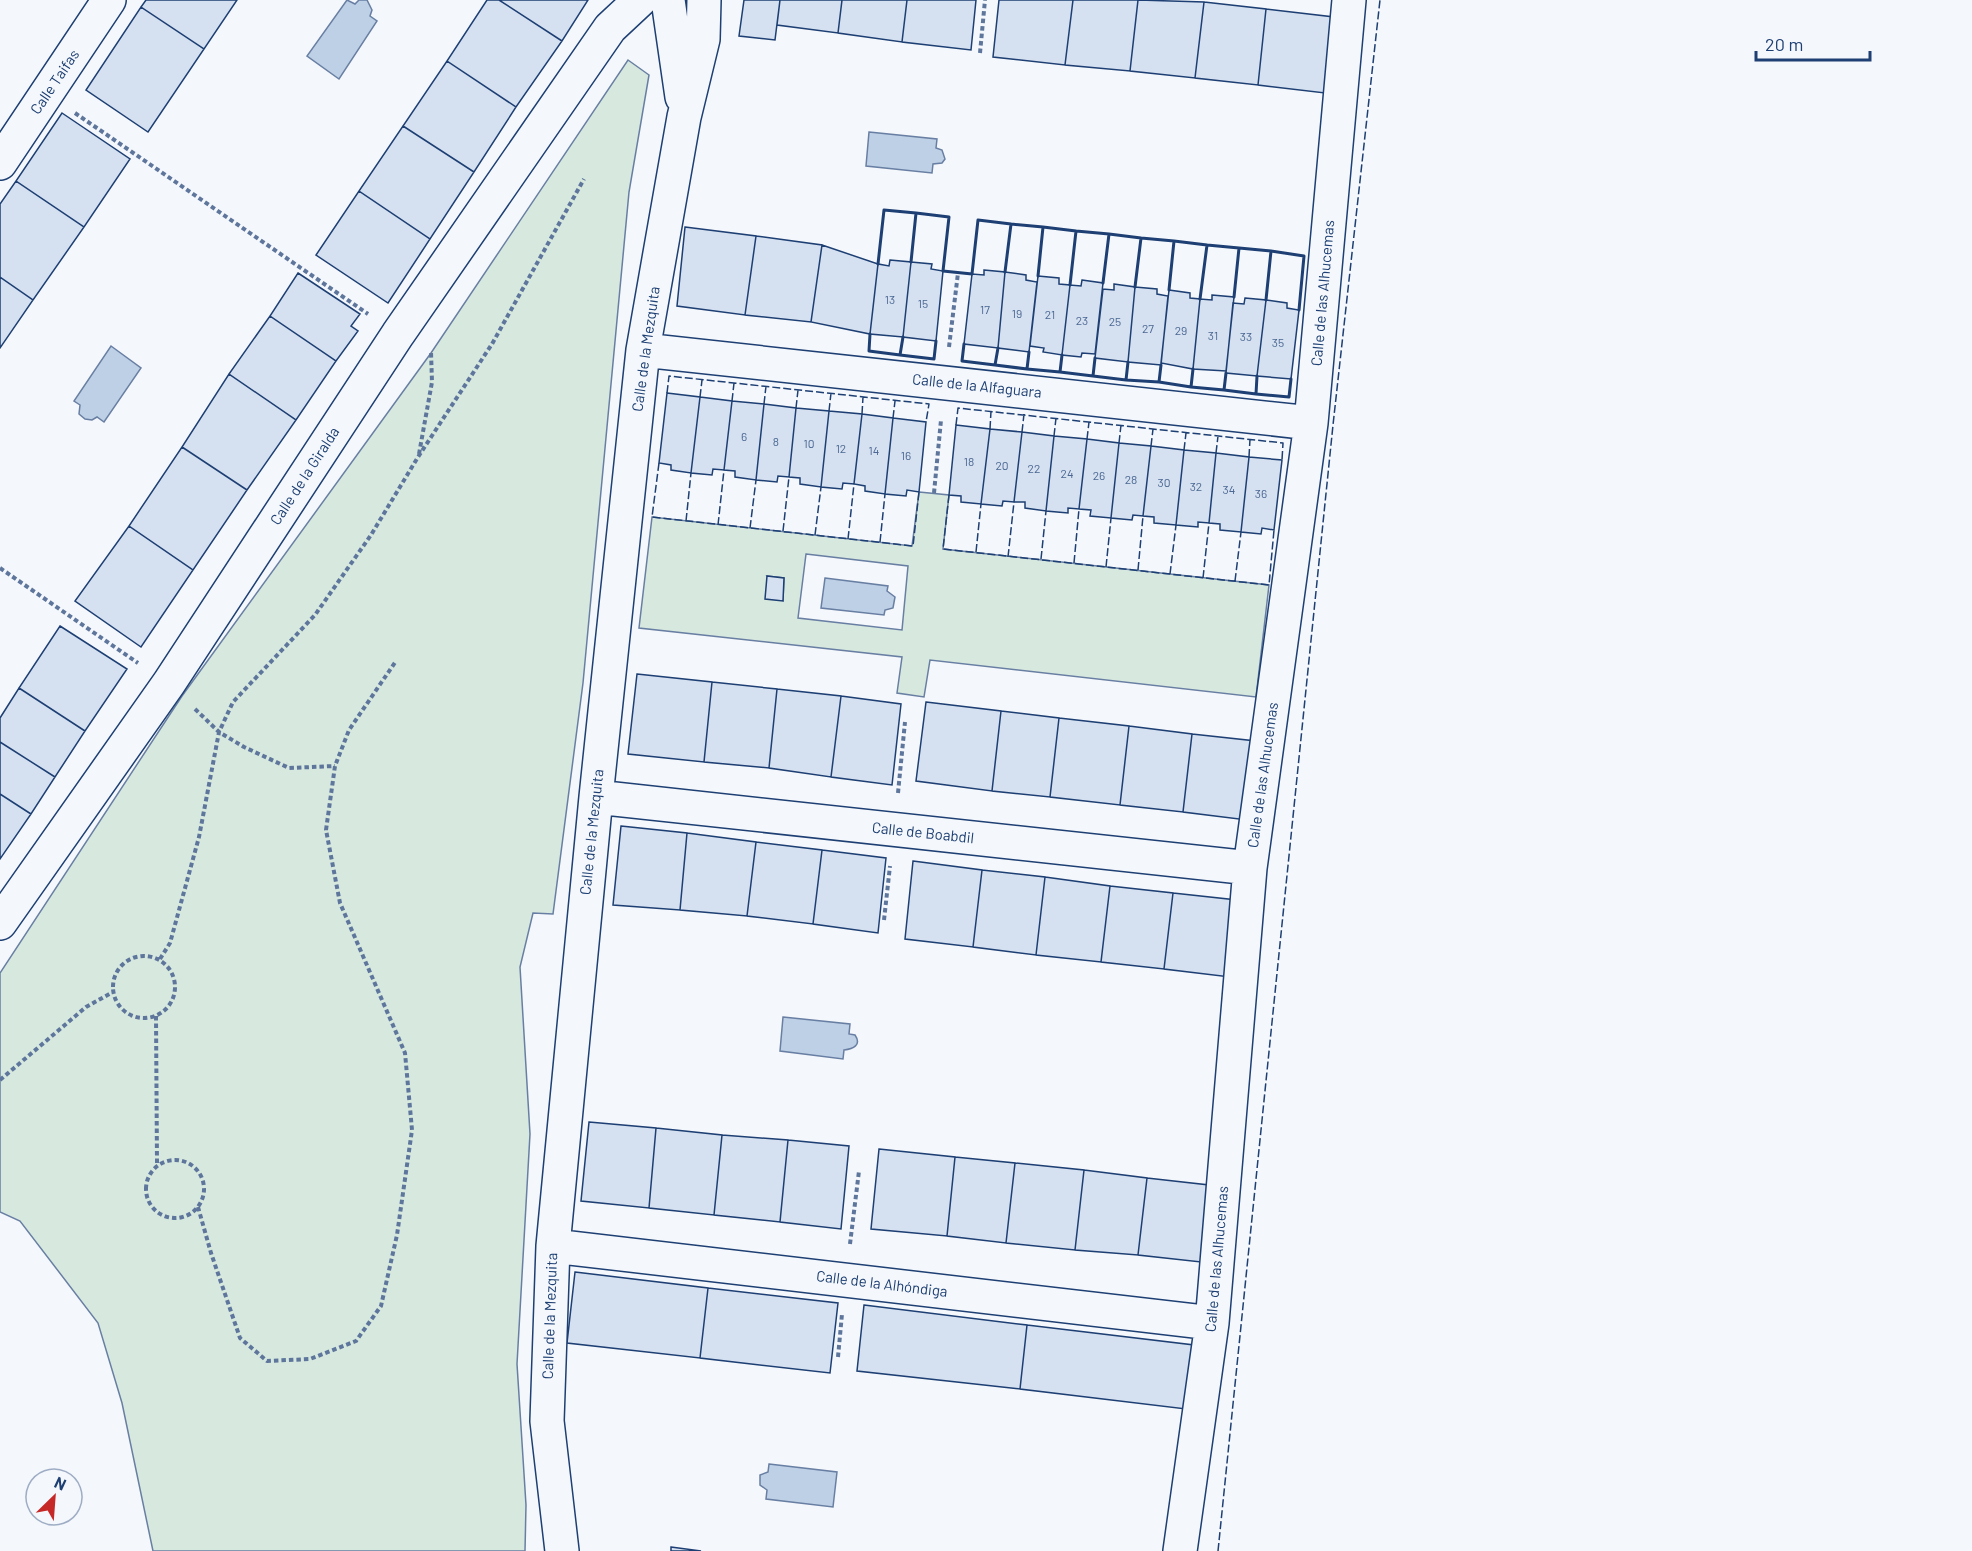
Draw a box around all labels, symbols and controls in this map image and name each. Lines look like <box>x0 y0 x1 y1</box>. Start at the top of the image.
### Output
scale bar <box>1756 24 1870 62</box>
text: 20 m <box>1765 33 1803 55</box>
street label: Calle Taifas <box>26 46 82 117</box>
street label: Calle de las Alhucemas <box>1307 219 1337 367</box>
street label: Calle de la Mezquita <box>627 285 663 413</box>
house number: 13 <box>885 292 895 306</box>
house number: 15 <box>918 296 928 310</box>
house number: 17 <box>980 302 990 316</box>
house number: 19 <box>1012 306 1022 320</box>
house number: 21 <box>1045 307 1055 321</box>
house number: 23 <box>1076 313 1088 327</box>
house number: 25 <box>1109 314 1121 328</box>
house number: 27 <box>1142 321 1154 335</box>
house number: 29 <box>1175 323 1187 337</box>
house number: 31 <box>1208 328 1218 342</box>
house number: 33 <box>1240 329 1252 343</box>
house number: 35 <box>1272 335 1284 349</box>
street label: Calle de la Alfaguara <box>912 369 1043 401</box>
street label: Calle de la Giralda <box>266 423 343 528</box>
house number: 6 <box>741 429 747 443</box>
house number: 8 <box>773 434 779 448</box>
house number: 10 <box>804 436 814 450</box>
house number: 12 <box>836 441 846 455</box>
house number: 14 <box>869 443 879 457</box>
house number: 16 <box>901 448 911 462</box>
house number: 18 <box>964 454 974 468</box>
house number: 20 <box>995 458 1009 472</box>
house number: 22 <box>1028 461 1040 475</box>
house number: 24 <box>1060 466 1074 480</box>
house number: 26 <box>1093 468 1105 482</box>
house number: 28 <box>1125 472 1137 486</box>
house number: 30 <box>1158 475 1170 489</box>
house number: 32 <box>1190 479 1202 493</box>
house number: 34 <box>1223 482 1235 496</box>
house number: 36 <box>1255 486 1267 500</box>
street label: Calle de las Alhucemas <box>1243 701 1281 849</box>
street label: Calle de la Mezquita <box>575 768 607 896</box>
street label: Calle de Boabdil <box>871 818 975 846</box>
street label: Calle de las Alhucemas <box>1201 1185 1231 1333</box>
street label: Calle de la Mezquita <box>538 1252 560 1380</box>
street label: Calle de la Alhóndiga <box>815 1266 949 1300</box>
north arrow <box>24 1467 84 1527</box>
text: N <box>52 1472 69 1494</box>

